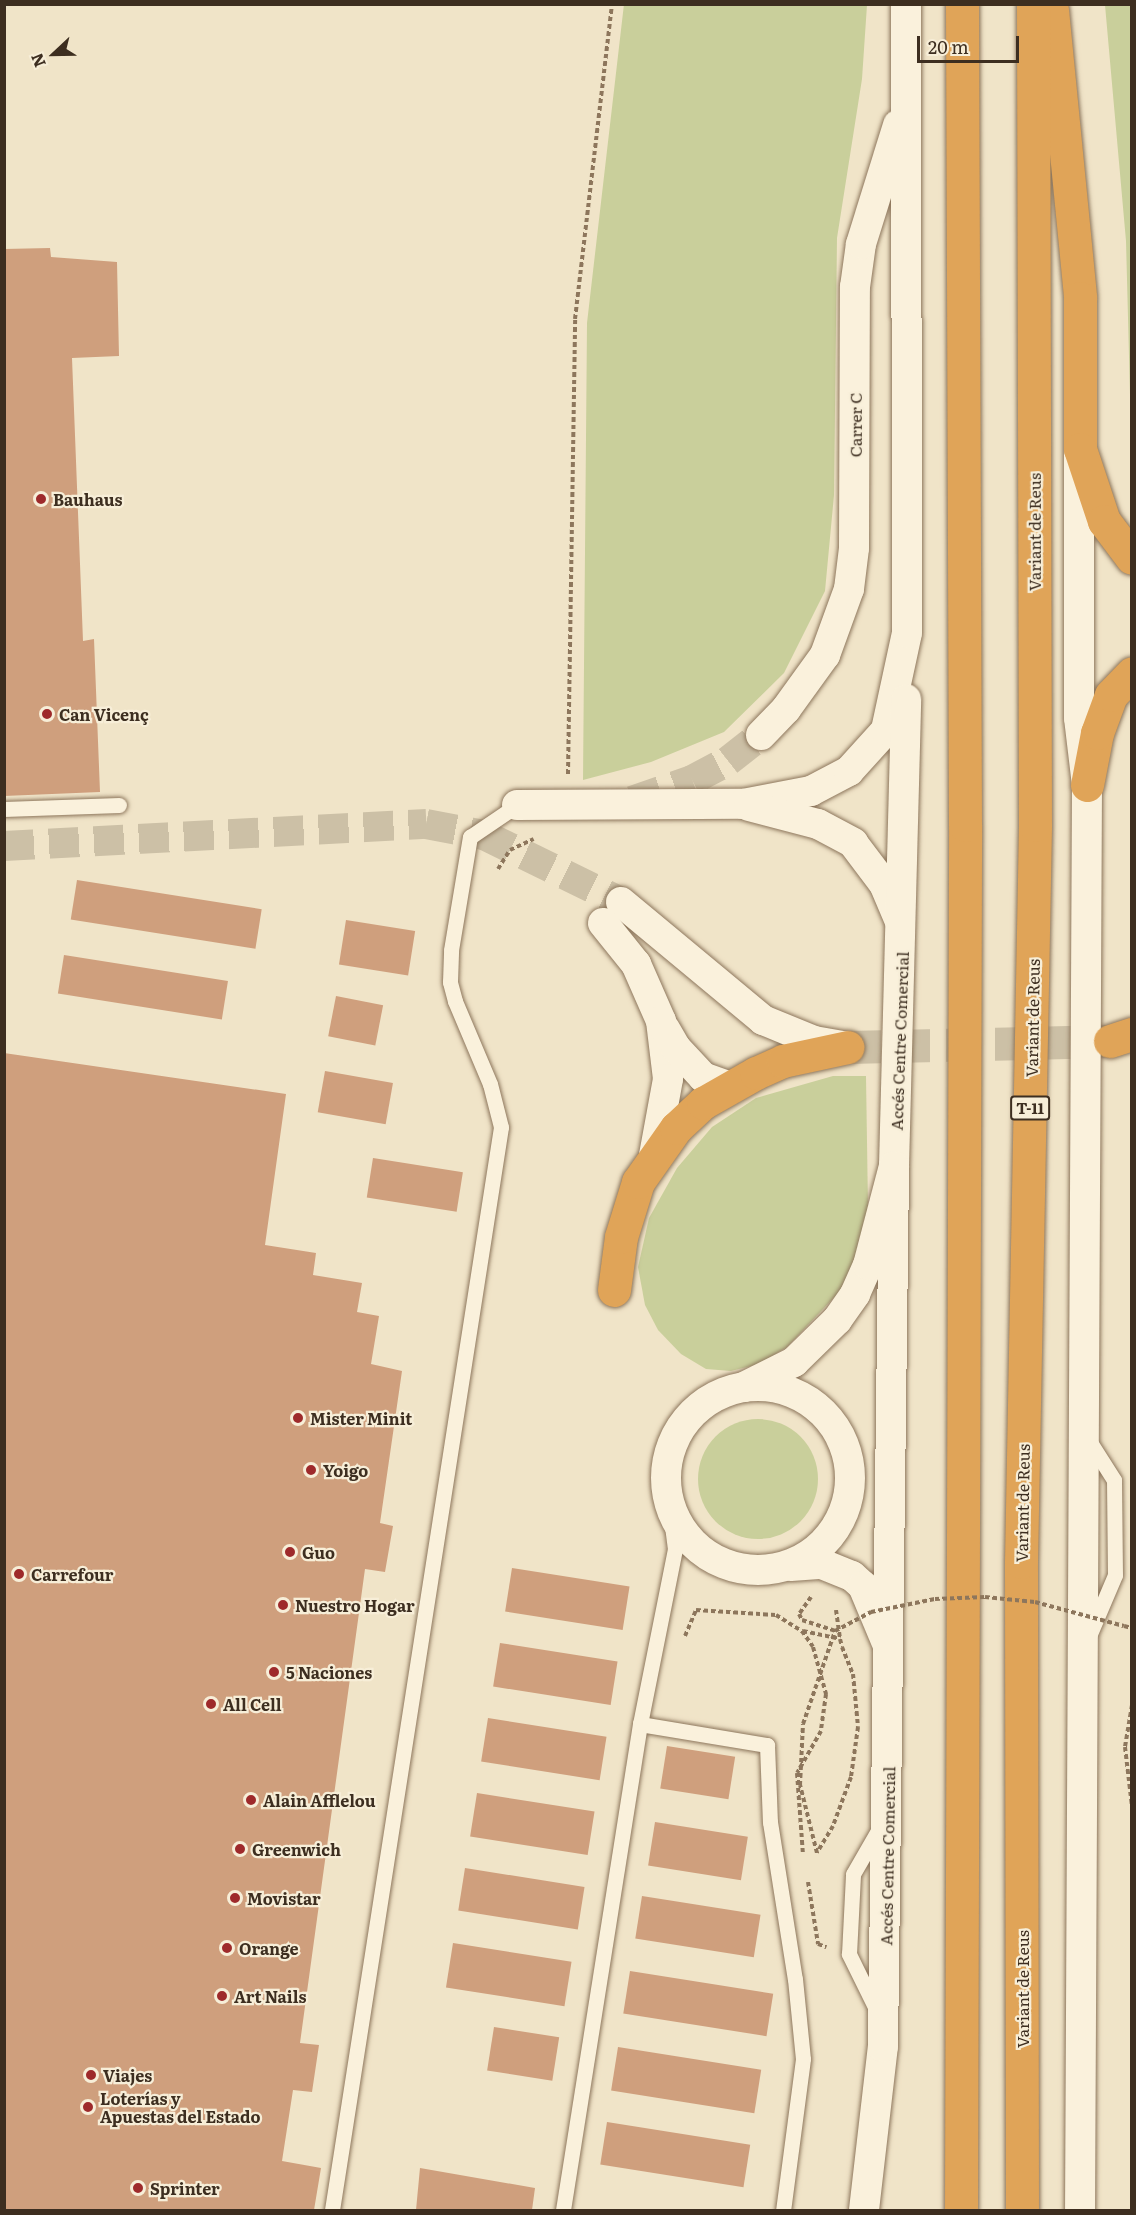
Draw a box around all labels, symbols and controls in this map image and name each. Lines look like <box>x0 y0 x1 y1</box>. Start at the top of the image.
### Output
north arrow <box>24 24 84 84</box>
scale bar <box>920 24 1022 62</box>
text: 20 m <box>928 33 969 60</box>
text: N <box>24 50 51 71</box>
street label: Carrer C <box>845 393 865 457</box>
street label: Variant de Reus <box>1024 473 1044 591</box>
place label: Bauhaus <box>53 489 123 509</box>
marker: Bauhaus <box>34 492 48 506</box>
place label: Can Vicenç <box>59 704 149 724</box>
marker: Can Vicenç <box>40 707 54 721</box>
street label: Accés Centre Comercial <box>886 951 912 1131</box>
street label: Variant de Reus <box>1021 959 1043 1077</box>
road number: T-11 <box>1009 1096 1051 1120</box>
place label: Mister Minit <box>310 1408 412 1428</box>
marker: Mister Minit <box>291 1411 305 1425</box>
street label: Variant de Reus <box>1011 1444 1033 1562</box>
place label: Yoigo <box>323 1460 368 1480</box>
marker: Yoigo <box>304 1463 318 1477</box>
place label: Guo <box>302 1542 335 1562</box>
marker: Guo <box>283 1545 297 1559</box>
place label: Carrefour <box>31 1564 113 1584</box>
marker: Carrefour <box>12 1567 26 1581</box>
place label: Nuestro Hogar <box>295 1595 415 1615</box>
marker: Nuestro Hogar <box>276 1598 290 1612</box>
place label: 5 Naciones <box>286 1662 372 1682</box>
marker: 5 Naciones <box>267 1665 281 1679</box>
place label: All Cell <box>223 1694 282 1714</box>
marker: All Cell <box>204 1697 218 1711</box>
street label: Accés Centre Comercial <box>876 1766 898 1946</box>
place label: Alain Afflelou <box>263 1790 376 1810</box>
marker: Alain Afflelou <box>244 1793 258 1807</box>
place label: Greenwich <box>252 1839 341 1859</box>
marker: Greenwich <box>233 1842 247 1856</box>
place label: Movistar <box>247 1888 321 1908</box>
marker: Movistar <box>228 1891 242 1905</box>
street label: Variant de Reus <box>1012 1930 1032 2048</box>
place label: Orange <box>239 1938 298 1958</box>
marker: Orange <box>220 1941 234 1955</box>
place label: Art Nails <box>234 1986 306 2006</box>
marker: Art Nails <box>215 1989 229 2003</box>
place label: Viajes <box>103 2065 152 2085</box>
marker: Viajes <box>84 2068 98 2082</box>
place label: Loterías y Apuestas del Estado <box>100 2088 260 2126</box>
marker: Loterías y Apuestas del Estado <box>81 2100 95 2114</box>
place label: Sprinter <box>150 2178 220 2198</box>
marker: Sprinter <box>131 2181 145 2195</box>

